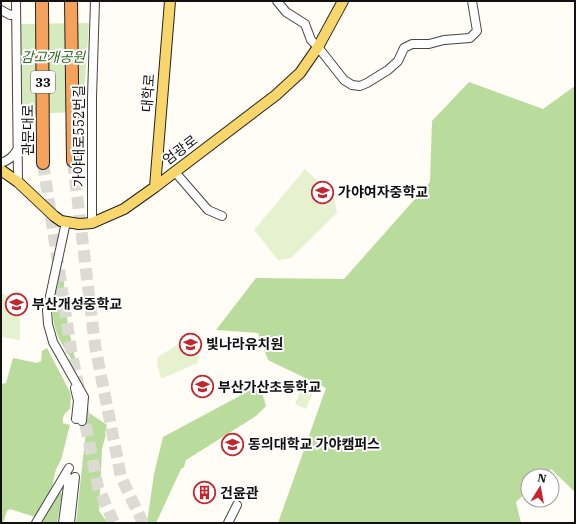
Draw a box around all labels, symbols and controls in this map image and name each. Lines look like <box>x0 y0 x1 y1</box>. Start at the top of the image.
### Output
park label: 감고개공원 <box>21 48 86 66</box>
road number: 33 <box>31 71 55 93</box>
street label: 대학로 <box>138 73 158 113</box>
street label: 가야대로552번길 <box>70 85 88 187</box>
street label: 관문대로 <box>19 104 37 156</box>
street label: 엄광로 <box>159 131 201 169</box>
school or university icon: 가야여자중학교 <box>310 179 336 205</box>
place label: 가야여자중학교 <box>338 183 428 201</box>
school or university icon: 부산개성중학교 <box>4 291 30 317</box>
place label: 부산개성중학교 <box>32 295 122 313</box>
school or university icon: 빛나라유치원 <box>178 331 204 357</box>
place label: 빛나라유치원 <box>206 335 283 353</box>
school or university icon: 부산가산초등학교 <box>190 374 216 400</box>
place label: 부산가산초등학교 <box>218 378 321 396</box>
school or university icon: 동의대학교 가야캠퍼스 <box>220 431 246 457</box>
place label: 동의대학교 가야캠퍼스 <box>248 435 380 453</box>
north arrow <box>520 468 560 508</box>
text: N <box>536 470 548 486</box>
building icon: 건윤관 <box>192 480 218 506</box>
place label: 건윤관 <box>220 484 259 502</box>

